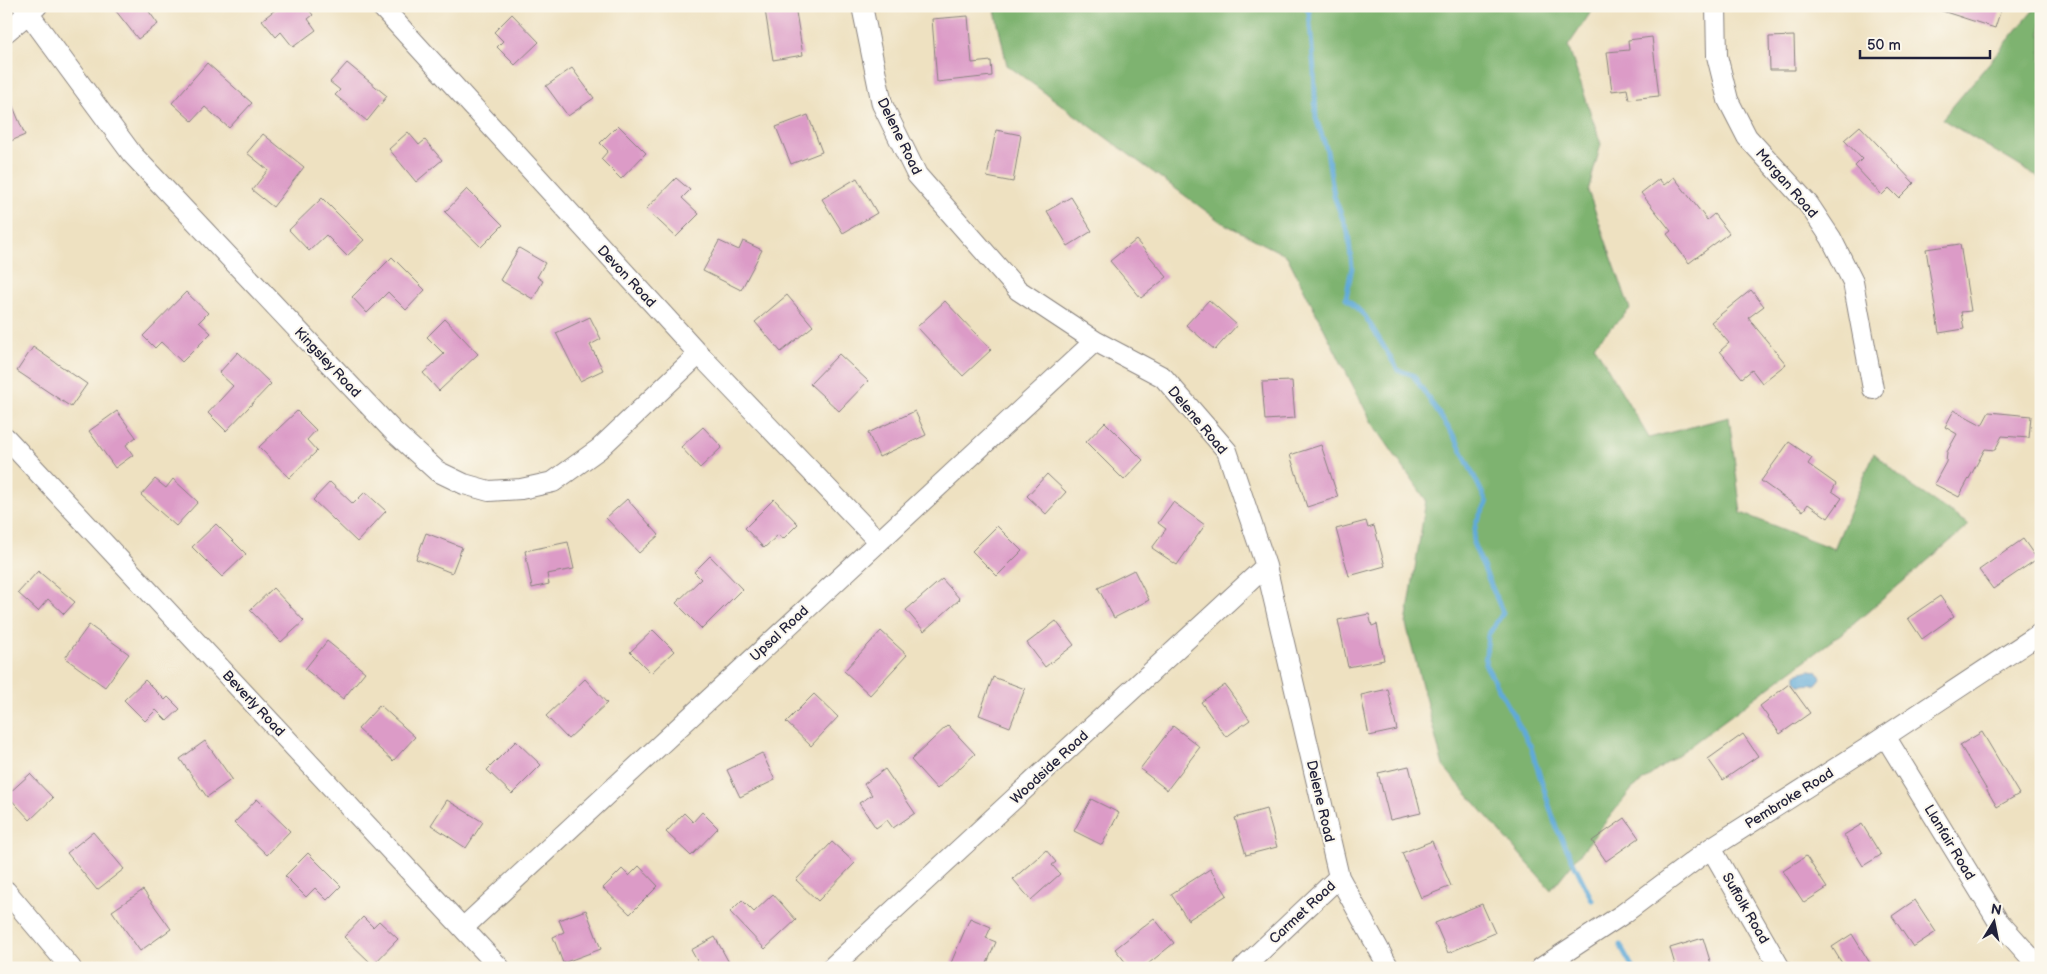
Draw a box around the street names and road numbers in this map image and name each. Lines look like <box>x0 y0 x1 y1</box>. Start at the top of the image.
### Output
street label: Delene Road <box>874 95 925 177</box>
street label: Morgan Road <box>1752 145 1821 221</box>
street label: Devon Road <box>594 242 660 311</box>
street label: Kingsley Road <box>291 324 364 401</box>
street label: Delene Road <box>1164 383 1231 458</box>
street label: Upsal Road <box>746 602 812 665</box>
street label: Beverly Road <box>219 667 288 740</box>
street label: Woodside Road <box>1007 727 1092 808</box>
street label: Delene Road <box>1303 759 1338 844</box>
street label: Pembroke Road <box>1742 764 1837 833</box>
street label: Llanfair Road <box>1920 802 1979 883</box>
street label: Suffolk Road <box>1718 870 1773 947</box>
street label: Carmet Road <box>1266 877 1339 947</box>

